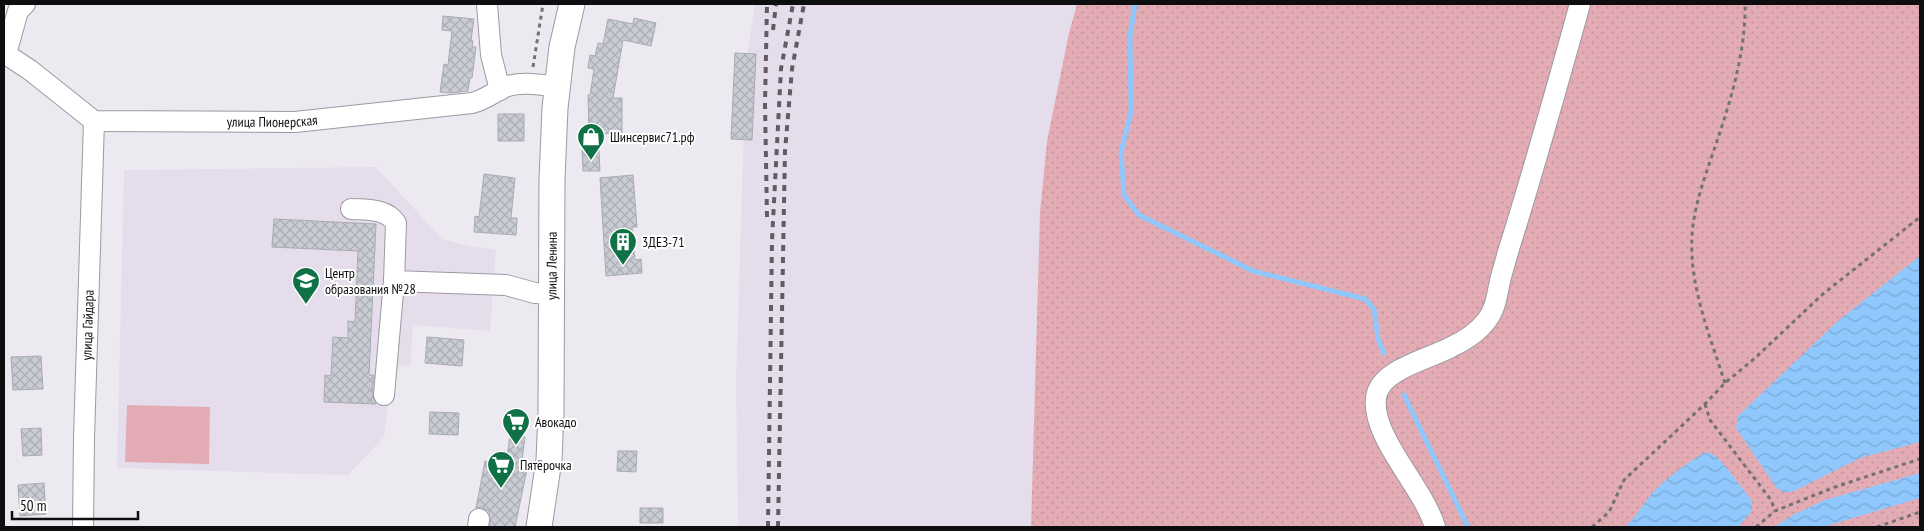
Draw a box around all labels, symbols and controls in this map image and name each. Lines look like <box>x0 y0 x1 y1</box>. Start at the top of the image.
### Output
street label: улица Пионерская <box>227 111 318 131</box>
shop icon: Шинсервис71.рф <box>576 122 606 161</box>
place label: Шинсервис71.рф <box>610 128 695 146</box>
building icon: 3ДЕЗ-71 <box>608 227 638 266</box>
street label: улица Ленина <box>542 232 561 300</box>
place label: 3ДЕЗ-71 <box>642 233 685 251</box>
place label: Центр образования №28 <box>325 264 416 298</box>
school or university icon: Центр образования №28 <box>291 266 321 305</box>
street label: улица Гайдара <box>77 289 98 361</box>
supermarket icon: Авокадо <box>501 407 531 446</box>
place label: Авокадо <box>535 413 577 431</box>
supermarket icon: Пятёрочка <box>486 450 516 489</box>
place label: Пятёрочка <box>520 456 572 474</box>
scale bar <box>12 488 139 520</box>
text: 50 m <box>20 496 46 515</box>

